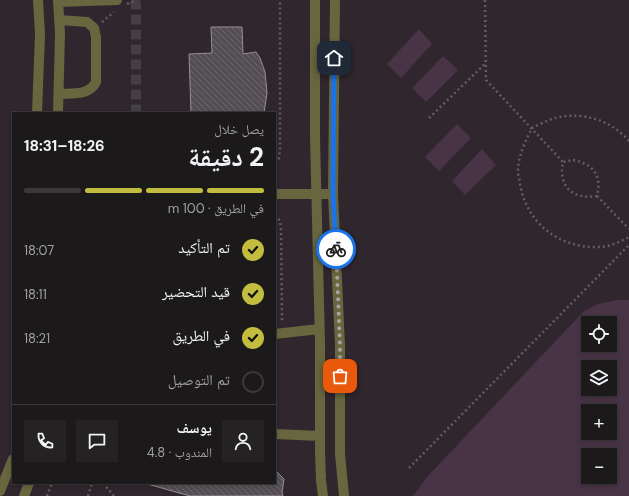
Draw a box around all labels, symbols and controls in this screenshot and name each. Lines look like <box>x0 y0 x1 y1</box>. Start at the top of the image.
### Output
pin <box>317 41 351 75</box>
icon: home <box>323 47 345 69</box>
text: يصل خلال <box>214 121 264 138</box>
text: 18:26–18:31 <box>24 136 105 156</box>
text: 2 دقيقة <box>188 140 264 174</box>
text: في الطريق · 100 m <box>168 200 264 217</box>
courier <box>316 229 356 269</box>
text: تم التأكيد <box>178 238 230 258</box>
icon: bike <box>325 238 347 260</box>
icon: check <box>242 239 264 261</box>
text: 18:07 <box>24 242 54 259</box>
text: قيد التحضير <box>162 282 230 302</box>
icon: check <box>242 283 264 305</box>
text: 18:11 <box>24 286 47 303</box>
map controls <box>581 316 617 484</box>
button: locate <box>581 316 617 352</box>
text: في الطريق <box>172 326 230 346</box>
icon: check <box>242 327 264 349</box>
text: 18:21 <box>24 330 50 347</box>
pin <box>323 359 357 393</box>
button: layers <box>581 360 617 396</box>
icon: bag <box>329 365 351 387</box>
text: تم التوصيل <box>168 370 230 390</box>
button: + <box>581 404 617 440</box>
text: يوسف <box>177 418 212 438</box>
button: phone <box>24 420 66 462</box>
button: chat <box>76 420 118 462</box>
button: person <box>222 420 264 462</box>
text: المندوب · 4.8 <box>147 444 212 461</box>
button: − <box>581 448 617 484</box>

